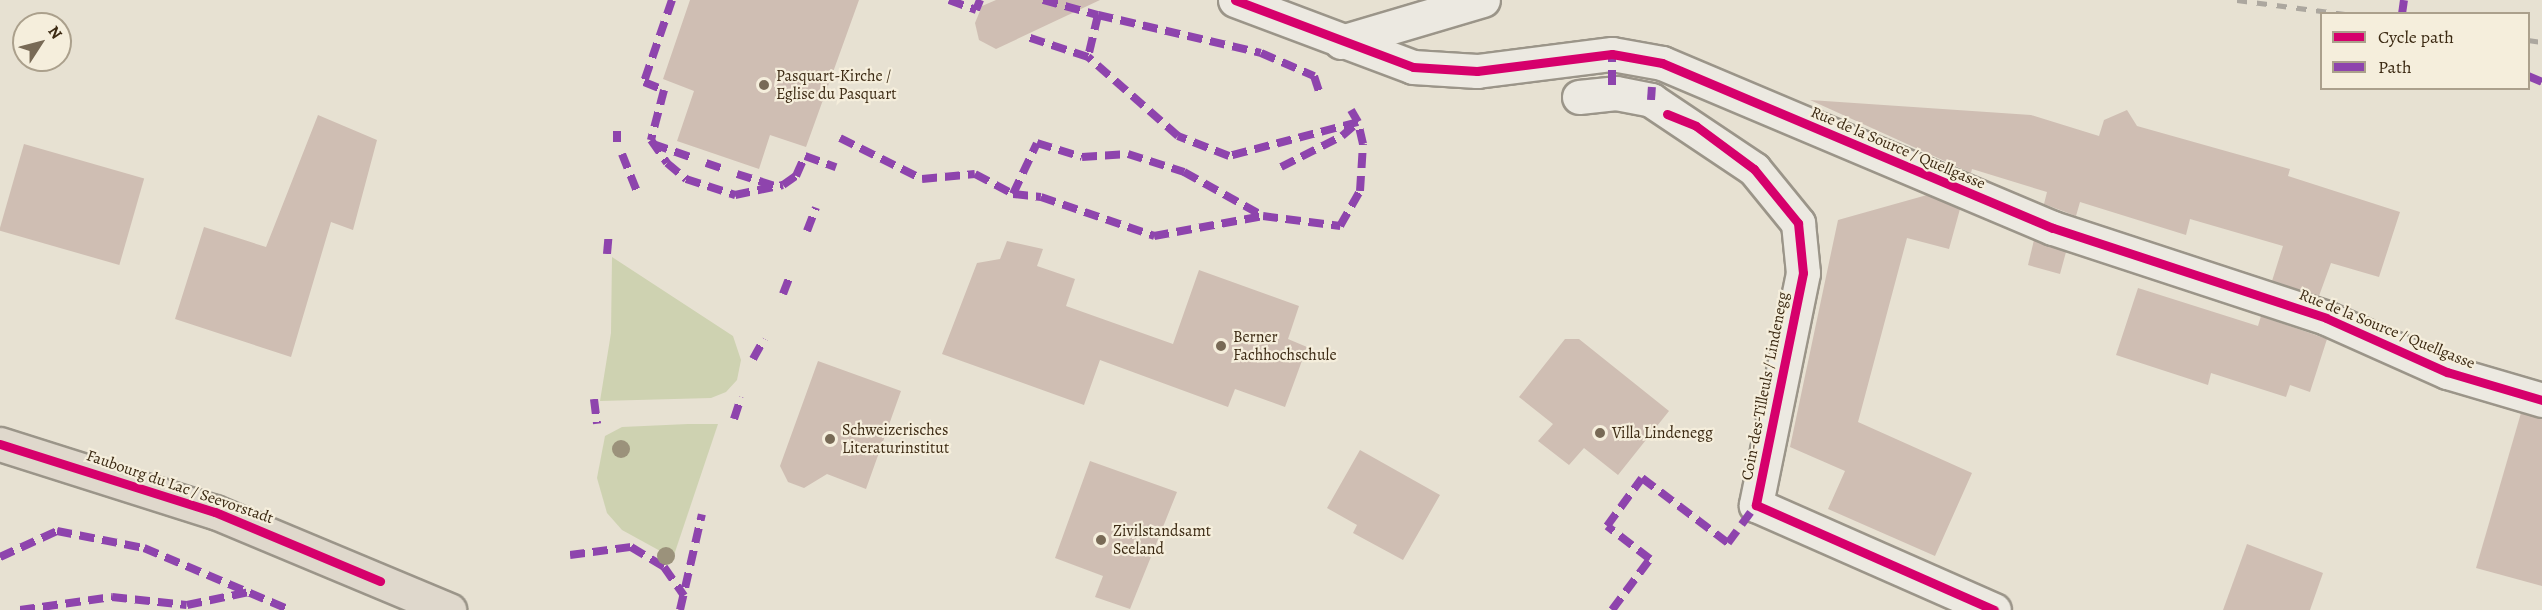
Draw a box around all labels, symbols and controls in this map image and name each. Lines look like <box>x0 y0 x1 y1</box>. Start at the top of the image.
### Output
north arrow <box>12 12 72 72</box>
legend <box>2320 12 2530 90</box>
text: N <box>43 21 67 44</box>
text: Cycle path <box>2378 25 2454 49</box>
text: Path <box>2378 55 2412 79</box>
place label: Pasquart-Kirche / Eglise du Pasquart <box>776 66 897 104</box>
marker: Pasquart-Kirche / Eglise du Pasquart <box>757 78 771 92</box>
street label: Rue de la Source / Quellgasse <box>1808 102 1988 194</box>
street label: Rue de la Source / Quellgasse <box>2296 285 2478 373</box>
street label: Coin-des-Tilleuls / Lindenegg <box>1737 290 1793 482</box>
place label: Berner Fachhochschule <box>1233 327 1337 365</box>
marker: Berner Fachhochschule <box>1214 339 1228 353</box>
place label: Schweizerisches Literaturinstitut <box>842 420 949 458</box>
place label: Villa Lindenegg <box>1612 423 1713 443</box>
marker: Villa Lindenegg <box>1593 426 1607 440</box>
marker: Schweizerisches Literaturinstitut <box>823 432 837 446</box>
street label: Faubourg du Lac / Seevorstadt <box>84 446 276 528</box>
place label: Zivilstandsamt Seeland <box>1113 521 1211 559</box>
marker: Zivilstandsamt Seeland <box>1094 533 1108 547</box>

